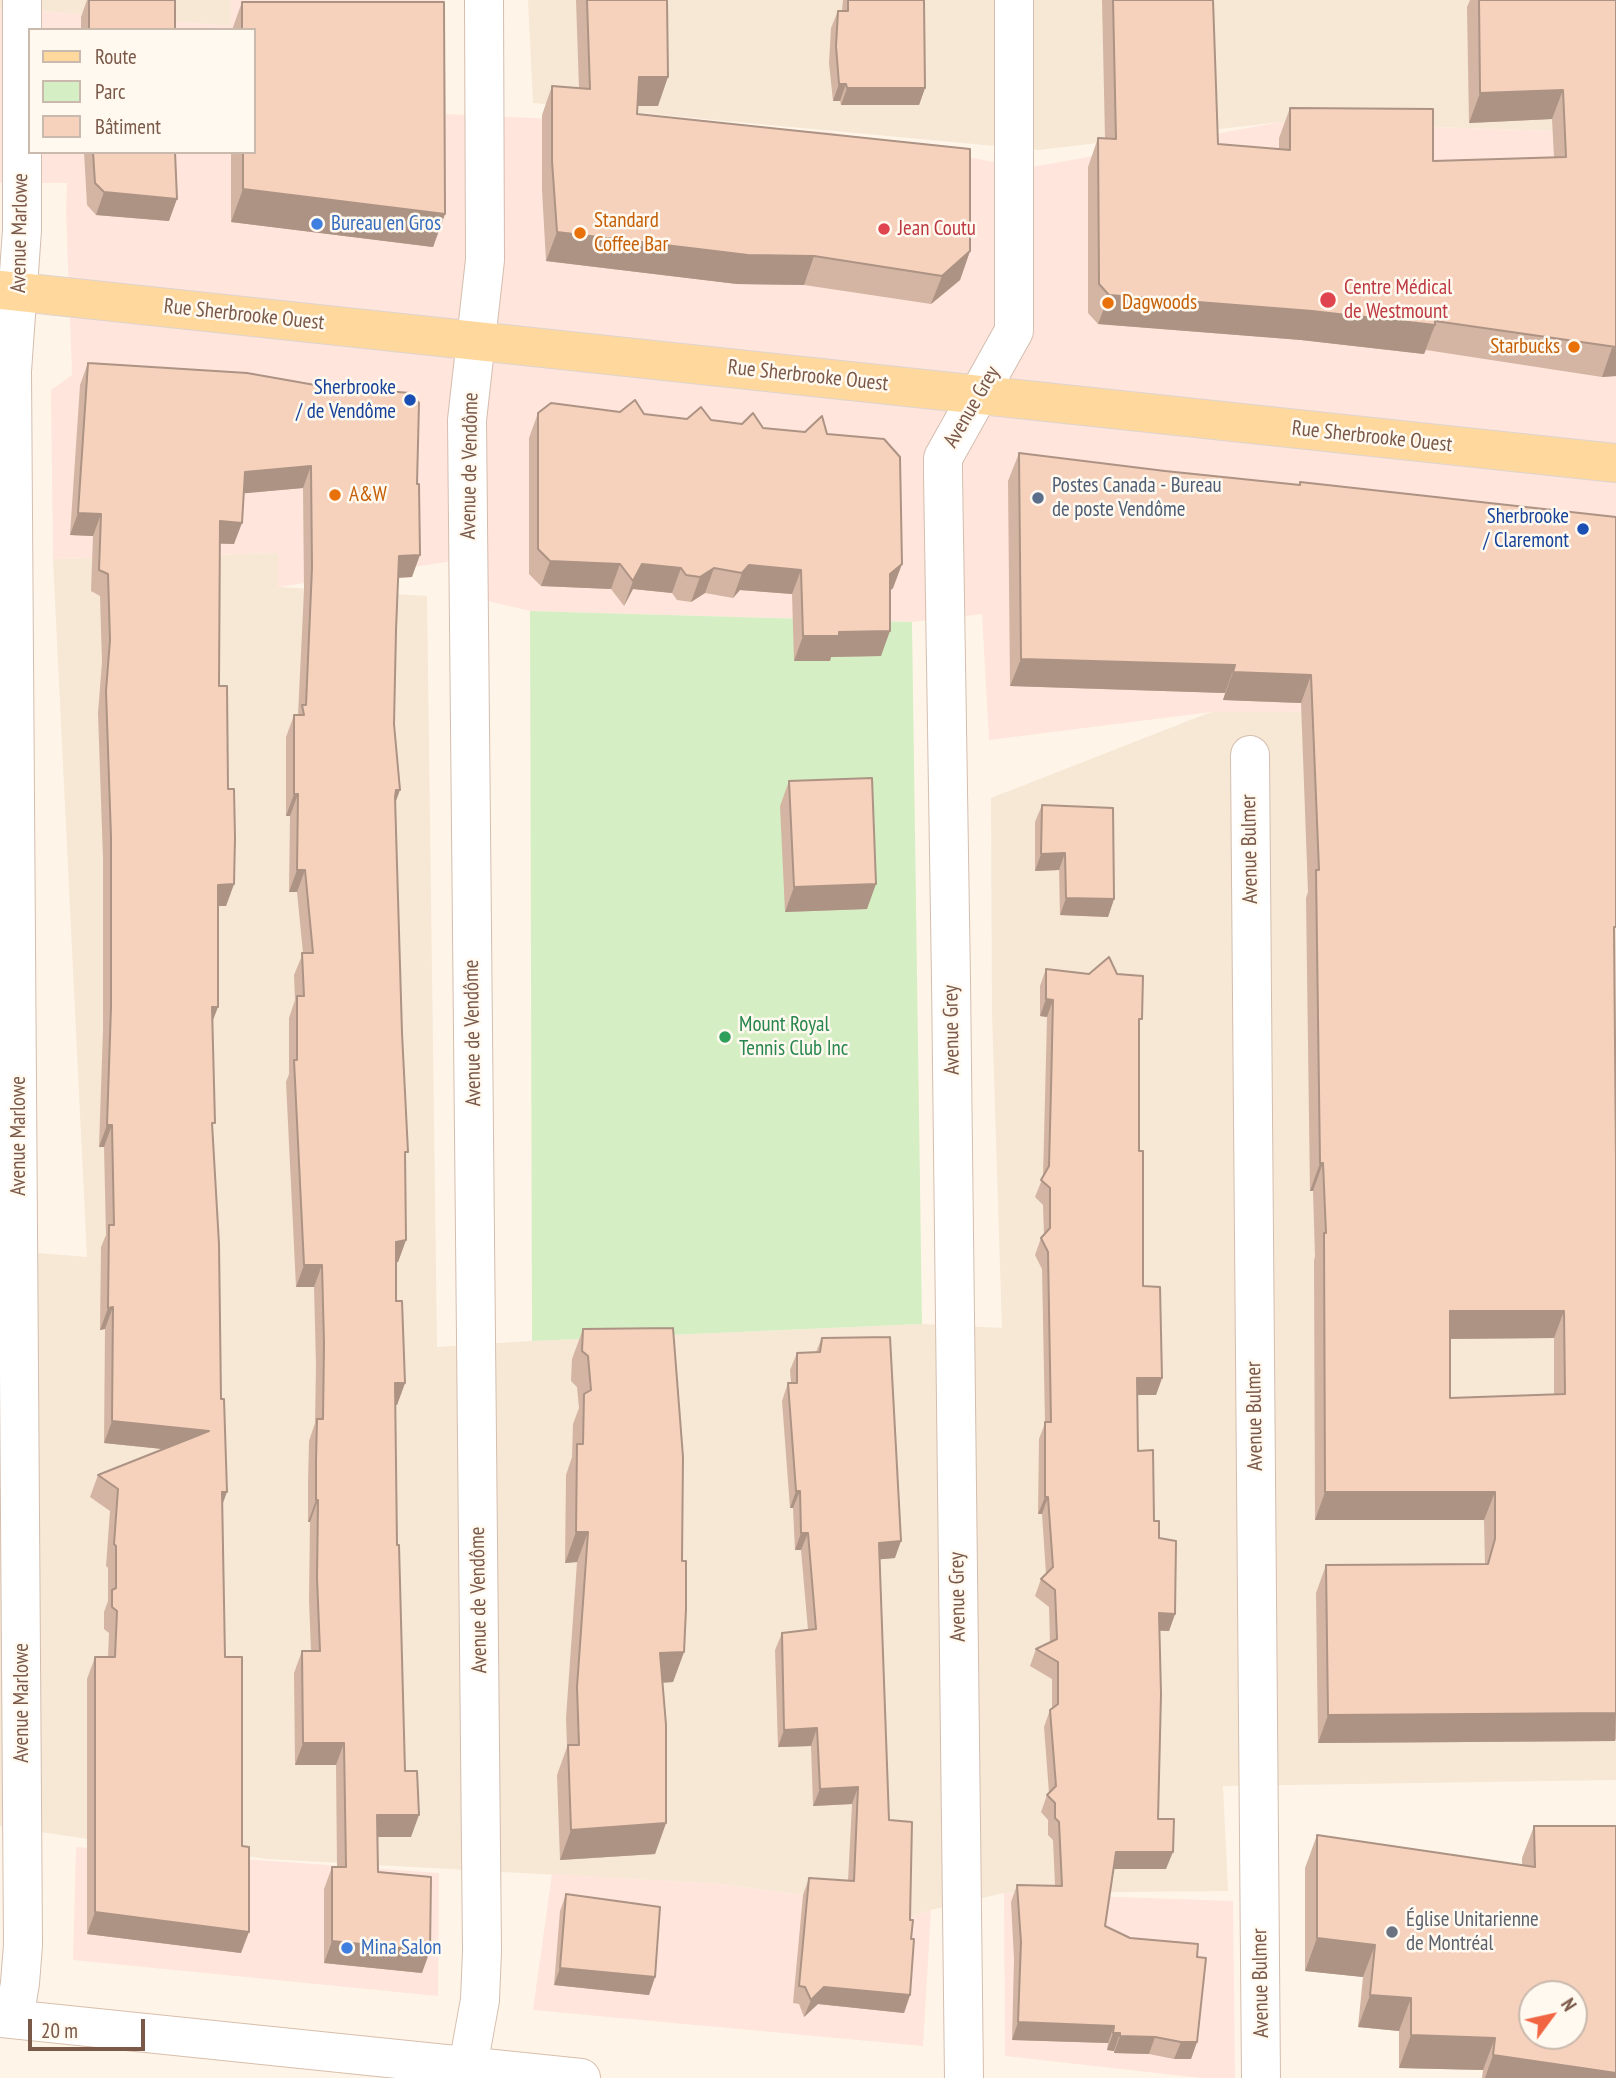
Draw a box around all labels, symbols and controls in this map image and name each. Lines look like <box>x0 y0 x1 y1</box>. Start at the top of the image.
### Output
legend <box>28 28 256 154</box>
text: Route <box>95 43 137 70</box>
text: Parc <box>95 78 126 105</box>
text: Bâtiment <box>95 113 161 140</box>
street label: Avenue Marlowe <box>6 173 34 293</box>
place label: Standard Coffee Bar <box>594 208 668 258</box>
place label: Bureau en Gros <box>331 211 441 237</box>
marker: Bureau en Gros <box>309 216 325 232</box>
place label: Jean Coutu <box>898 216 976 242</box>
marker: Jean Coutu <box>876 221 892 237</box>
marker: Standard Coffee Bar <box>572 225 588 241</box>
place label: Centre Médical de Westmount <box>1344 275 1452 325</box>
place label: Dagwoods <box>1122 290 1197 316</box>
marker: Centre Médical de Westmount <box>1318 290 1338 310</box>
street label: Rue Sherbrooke Ouest <box>163 294 325 336</box>
marker: Dagwoods <box>1100 295 1116 311</box>
place label: Starbucks <box>1490 334 1560 360</box>
marker: Starbucks <box>1566 339 1582 355</box>
street label: Rue Sherbrooke Ouest <box>727 355 889 397</box>
street label: Avenue Grey <box>939 362 1005 452</box>
place label: Sherbrooke / de Vendôme <box>296 375 396 425</box>
marker: Sherbrooke / de Vendôme <box>402 392 418 408</box>
street label: Avenue de Vendôme <box>456 392 484 540</box>
street label: Rue Sherbrooke Ouest <box>1291 416 1453 458</box>
place label: Postes Canada - Bureau de poste Vendôme <box>1052 473 1222 523</box>
place label: A&W <box>349 482 387 508</box>
marker: A&W <box>327 487 343 503</box>
marker: Postes Canada - Bureau de poste Vendôme <box>1030 490 1046 506</box>
place label: Sherbrooke / Claremont <box>1483 504 1569 554</box>
marker: Sherbrooke / Claremont <box>1575 521 1591 537</box>
street label: Avenue Bulmer <box>1236 794 1264 904</box>
street label: Avenue de Vendôme <box>459 959 487 1107</box>
street label: Avenue Grey <box>939 985 965 1075</box>
place label: Mount Royal Tennis Club Inc <box>739 1012 848 1062</box>
marker: Mount Royal Tennis Club Inc <box>717 1029 733 1045</box>
street label: Avenue Marlowe <box>6 1076 32 1196</box>
street label: Avenue Bulmer <box>1241 1361 1269 1471</box>
street label: Avenue de Vendôme <box>465 1526 493 1674</box>
street label: Avenue Grey <box>945 1552 971 1642</box>
street label: Avenue Marlowe <box>9 1643 35 1763</box>
place label: Église Unitarienne de Montréal <box>1406 1907 1539 1957</box>
marker: Église Unitarienne de Montréal <box>1384 1924 1400 1940</box>
street label: Avenue Bulmer <box>1247 1928 1275 2038</box>
place label: Mina Salon <box>361 1935 442 1961</box>
marker: Mina Salon <box>339 1940 355 1956</box>
north arrow <box>1518 1980 1588 2050</box>
text: N <box>1556 1994 1582 2015</box>
scale bar <box>32 2004 149 2048</box>
text: 20 m <box>41 2017 78 2044</box>

